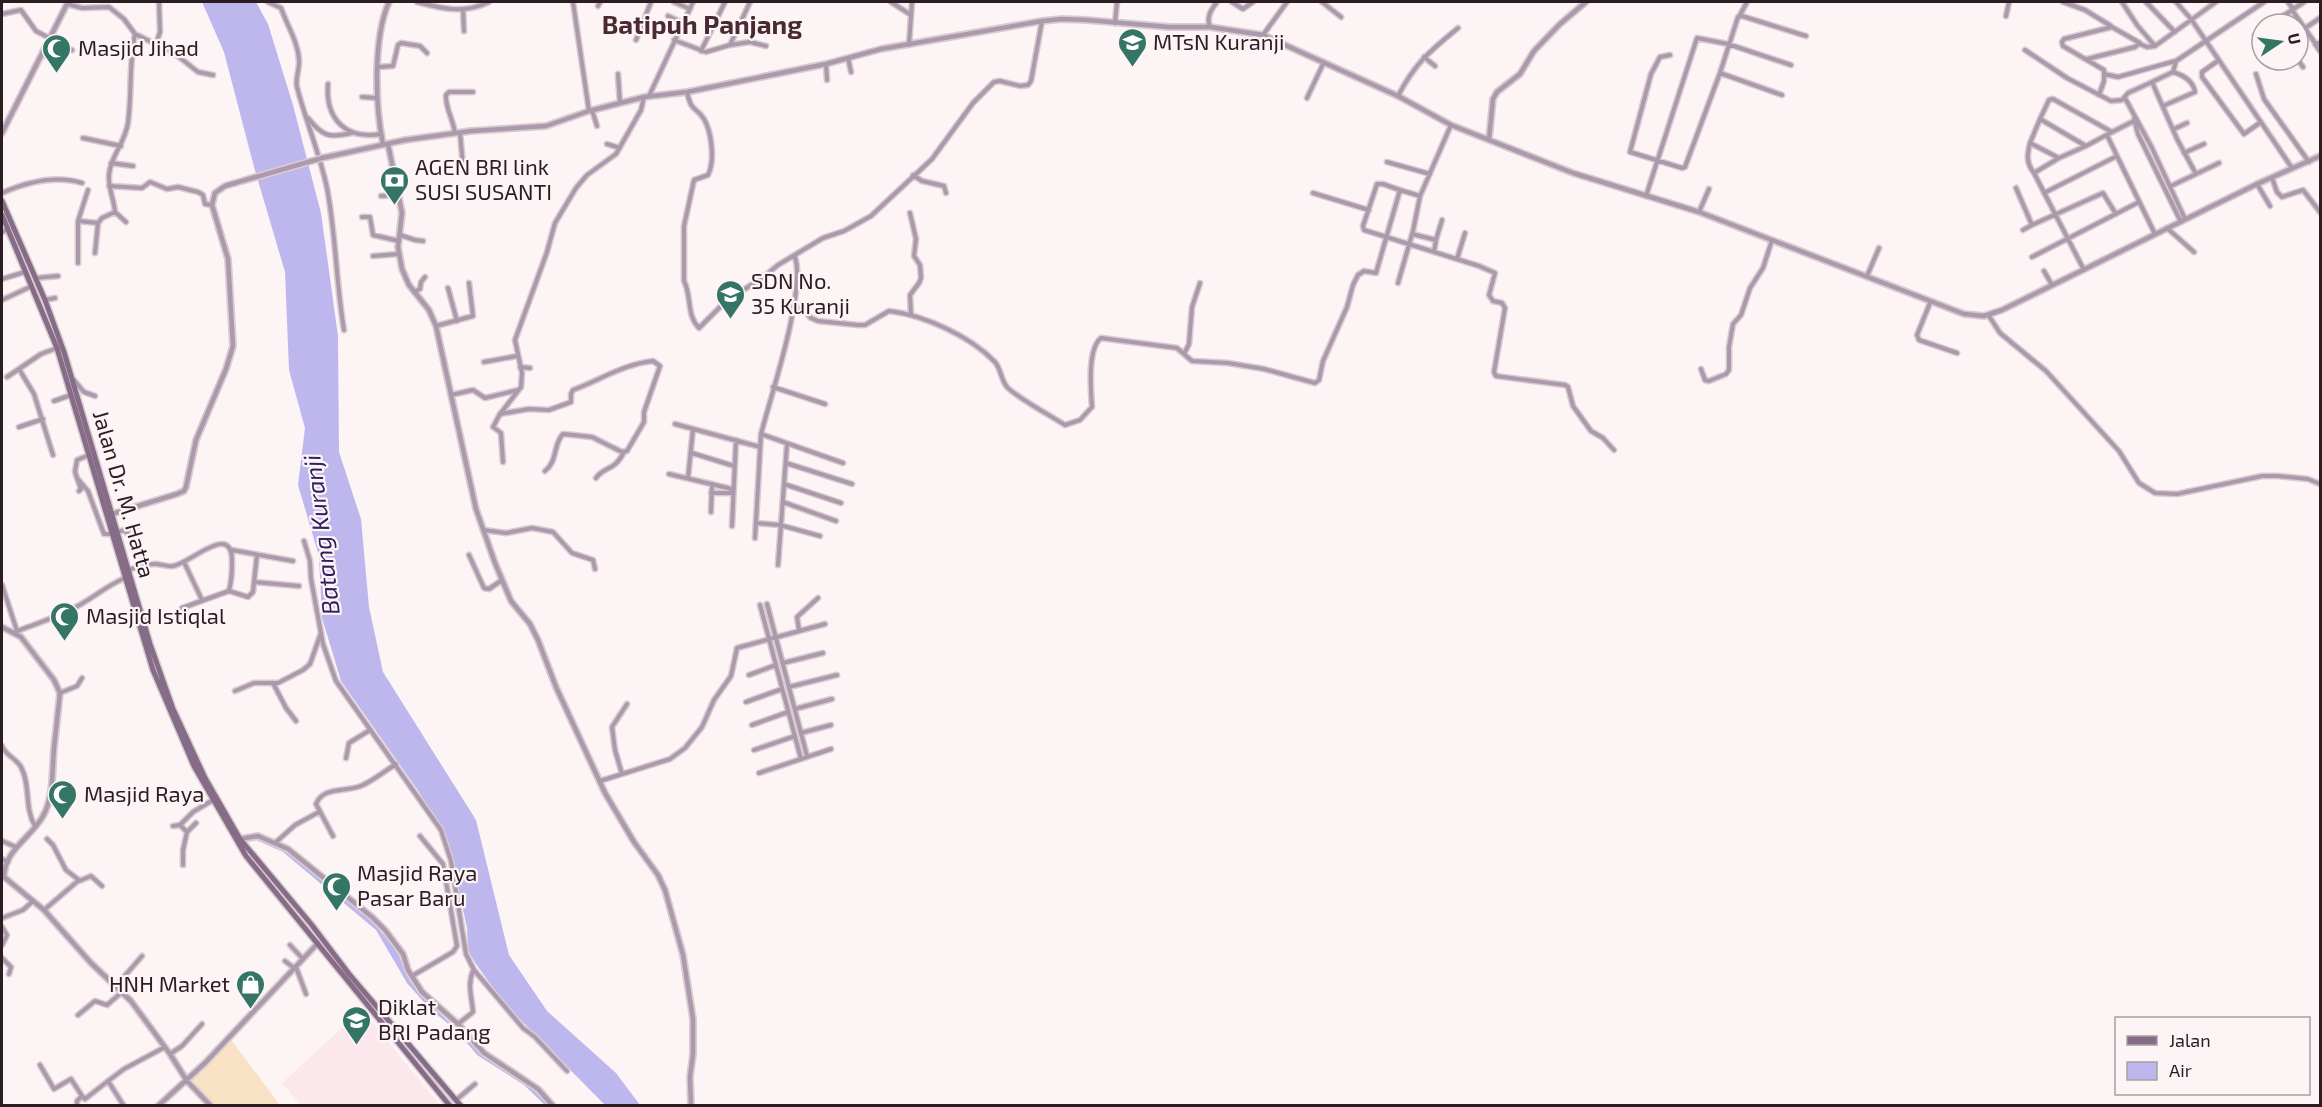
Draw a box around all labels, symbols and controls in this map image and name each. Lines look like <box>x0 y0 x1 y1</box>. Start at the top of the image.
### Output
district label: Batipuh Panjang <box>602 8 802 39</box>
north arrow <box>2250 12 2310 72</box>
school or university icon: MTsN Kuranji <box>1116 26 1148 68</box>
place label: MTsN Kuranji <box>1153 28 1285 55</box>
text: U <box>2285 31 2306 46</box>
mosque icon: Masjid Jihad <box>41 32 73 74</box>
place label: Masjid Jihad <box>78 34 199 61</box>
place label: AGEN BRI link SUSI SUSANTI <box>415 153 552 204</box>
bank icon: AGEN BRI link SUSI SUSANTI <box>378 164 410 206</box>
place label: SDN No. 35 Kuranji <box>751 267 850 319</box>
school or university icon: SDN No. 35 Kuranji <box>714 278 746 320</box>
street label: Jalan Dr. M. Hatta <box>89 407 161 580</box>
water label: Batang Kuranji <box>296 454 345 617</box>
mosque icon: Masjid Istiqlal <box>49 600 81 642</box>
place label: Masjid Istiqlal <box>86 602 226 629</box>
mosque icon: Masjid Raya <box>47 778 79 820</box>
place label: Masjid Raya <box>84 780 204 807</box>
place label: Masjid Raya Pasar Baru <box>357 859 477 910</box>
mosque icon: Masjid Raya Pasar Baru <box>320 870 352 912</box>
shop icon: HNH Market <box>235 968 267 1010</box>
place label: HNH Market <box>109 970 230 996</box>
place label: Diklat BRI Padang <box>378 993 491 1044</box>
school or university icon: Diklat BRI Padang <box>341 1004 373 1046</box>
legend <box>2115 1017 2310 1095</box>
text: Jalan <box>2169 1029 2211 1051</box>
text: Air <box>2169 1059 2192 1081</box>

